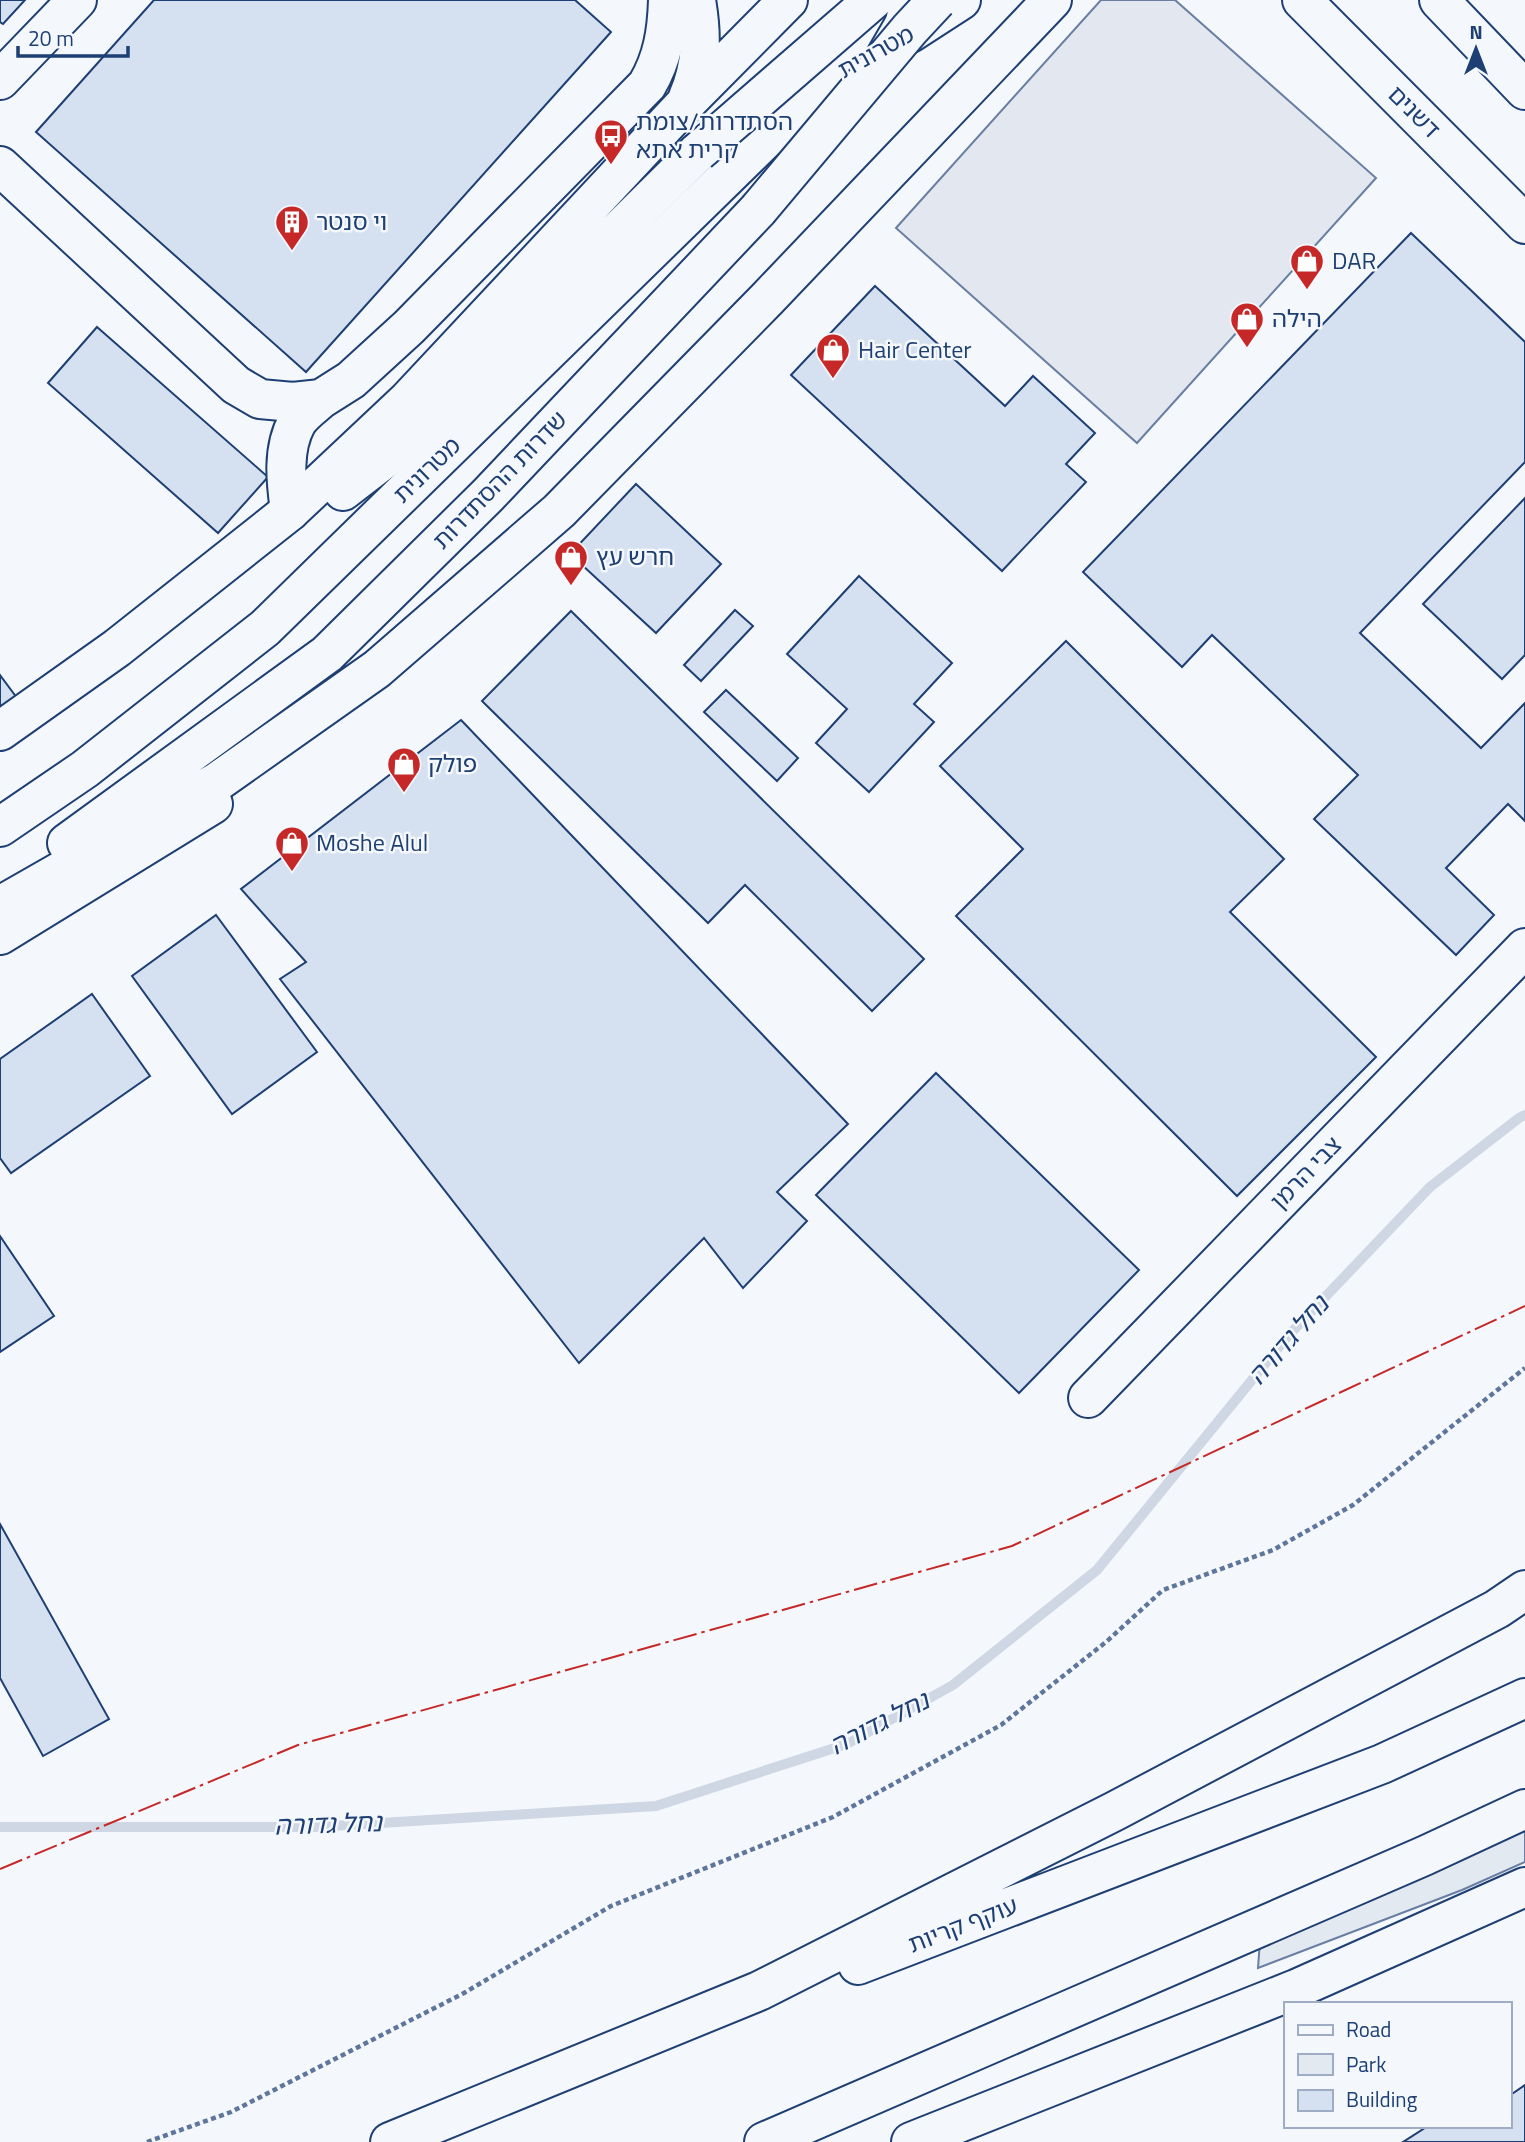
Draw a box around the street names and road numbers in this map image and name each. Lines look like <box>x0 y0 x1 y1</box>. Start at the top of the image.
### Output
street label: מטרונית <box>831 15 920 87</box>
street label: דשנים <box>1380 77 1449 146</box>
street label: שדרות ההסתדרות <box>424 402 575 557</box>
street label: מטרונית <box>384 428 468 511</box>
street label: צבי הרמן <box>1261 1127 1349 1217</box>
street label: עוקף קריות <box>903 1887 1023 1961</box>

